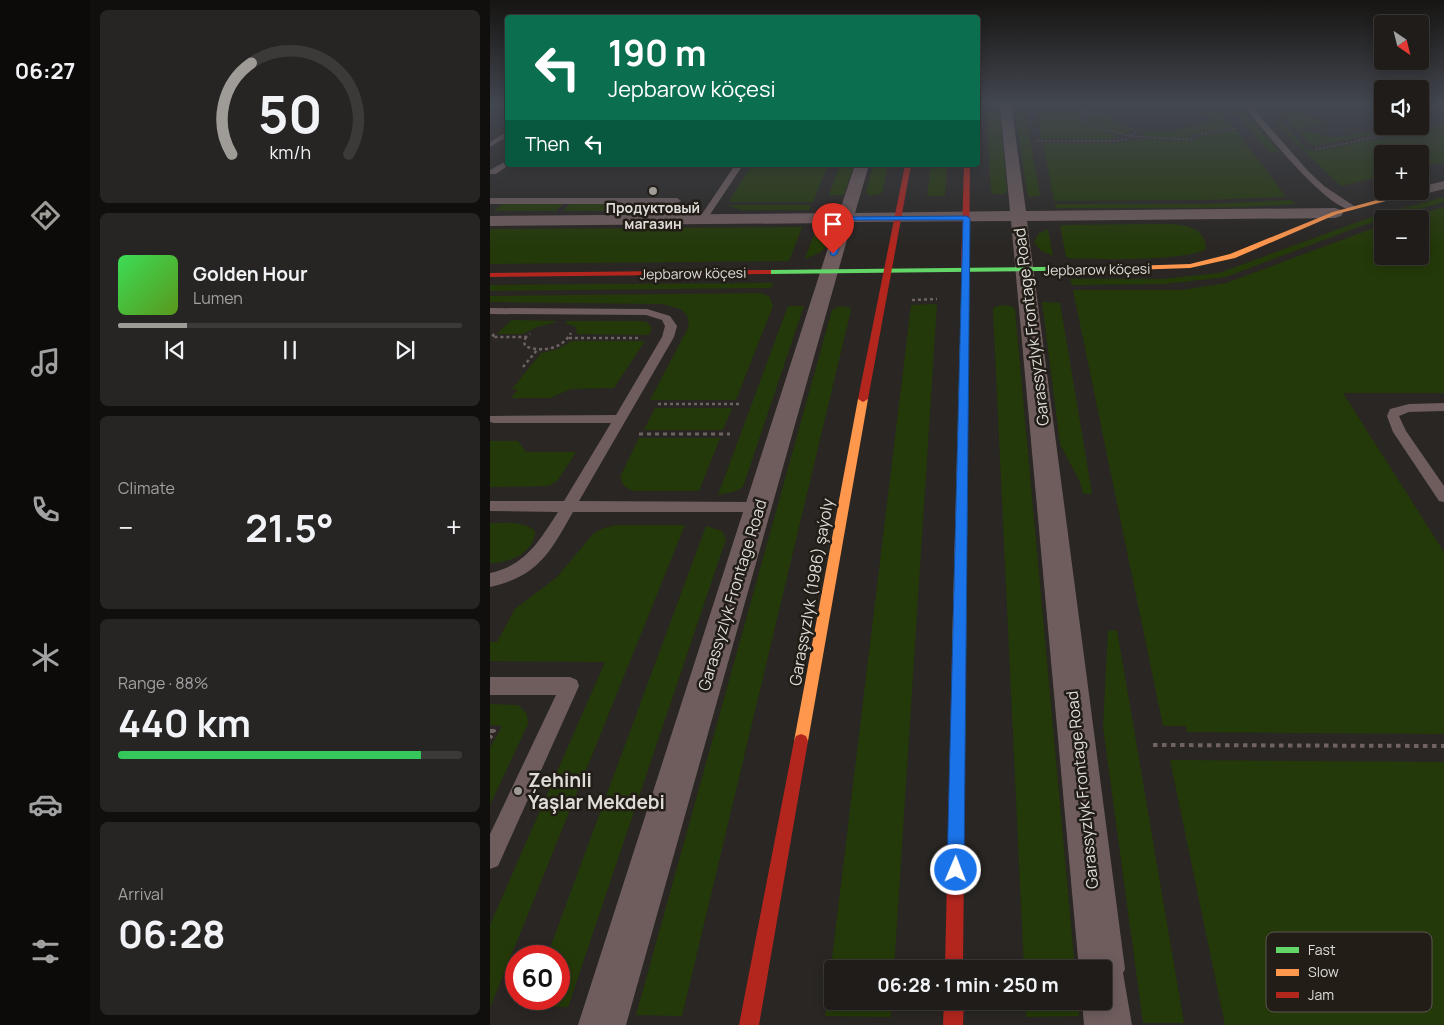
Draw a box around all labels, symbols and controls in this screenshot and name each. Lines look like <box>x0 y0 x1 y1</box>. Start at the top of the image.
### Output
north arrow <box>1374 15 1429 70</box>
map controls <box>1374 15 1429 265</box>
text: 190 m <box>608 29 707 77</box>
icon: left <box>525 35 590 100</box>
text: 06:27 <box>15 56 75 86</box>
text: Jepbarow köçesi <box>608 74 776 104</box>
text: 50 <box>258 78 322 149</box>
button: sound <box>1374 80 1429 135</box>
icon: left <box>580 130 608 158</box>
text: Then <box>525 131 570 157</box>
text: km/h <box>269 140 311 164</box>
button: + <box>1374 145 1429 200</box>
marker: Продуктовый магазин <box>647 185 659 197</box>
icon: directions <box>28 198 63 233</box>
place label: Продуктовый магазин <box>606 198 700 233</box>
pin <box>812 203 854 254</box>
icon: arrive <box>819 210 847 238</box>
button: − <box>1374 210 1429 265</box>
street label: Garassyzlyk Frontage Road <box>1008 227 1054 427</box>
street label: Jepbarow köçesi <box>1043 259 1151 279</box>
text: Golden Hour <box>193 261 307 287</box>
street label: Jepbarow köçesi <box>639 263 747 283</box>
text: Lumen <box>193 287 243 309</box>
icon: previous <box>161 336 189 364</box>
icon: pause <box>276 336 304 364</box>
icon: next <box>391 336 419 364</box>
icon: music <box>28 345 63 380</box>
text: Climate <box>118 477 175 499</box>
icon: phone <box>28 492 63 527</box>
street label: Garaşsyzlyk (1986) şaýoly <box>784 496 838 687</box>
street label: Garassyzlyk Frontage Road <box>692 497 772 693</box>
text: 21.5° <box>245 501 334 553</box>
text: − <box>118 508 133 546</box>
text: + <box>446 508 462 546</box>
icon: climate <box>28 640 63 675</box>
text: Range · 88% <box>118 672 208 694</box>
street label: Garassyzlyk Frontage Road <box>1061 690 1103 890</box>
text: 440 km <box>118 696 251 748</box>
place label: Zehinli Ýaşlar Mekdebi <box>528 767 665 815</box>
marker: Zehinli Ýaşlar Mekdebi <box>512 785 524 797</box>
icon: car <box>28 787 63 822</box>
position arrow <box>929 843 981 895</box>
text: Arrival <box>118 883 164 905</box>
text: 06:28 <box>118 907 226 959</box>
legend <box>1266 932 1432 1012</box>
icon: filters <box>28 934 63 969</box>
text: Fast <box>1308 940 1336 959</box>
speed limit sign: 60 <box>505 945 570 1010</box>
text: Slow <box>1308 962 1339 981</box>
text: 06:28 · 1 min · 250 m <box>877 972 1059 998</box>
text: Jam <box>1308 985 1334 1004</box>

